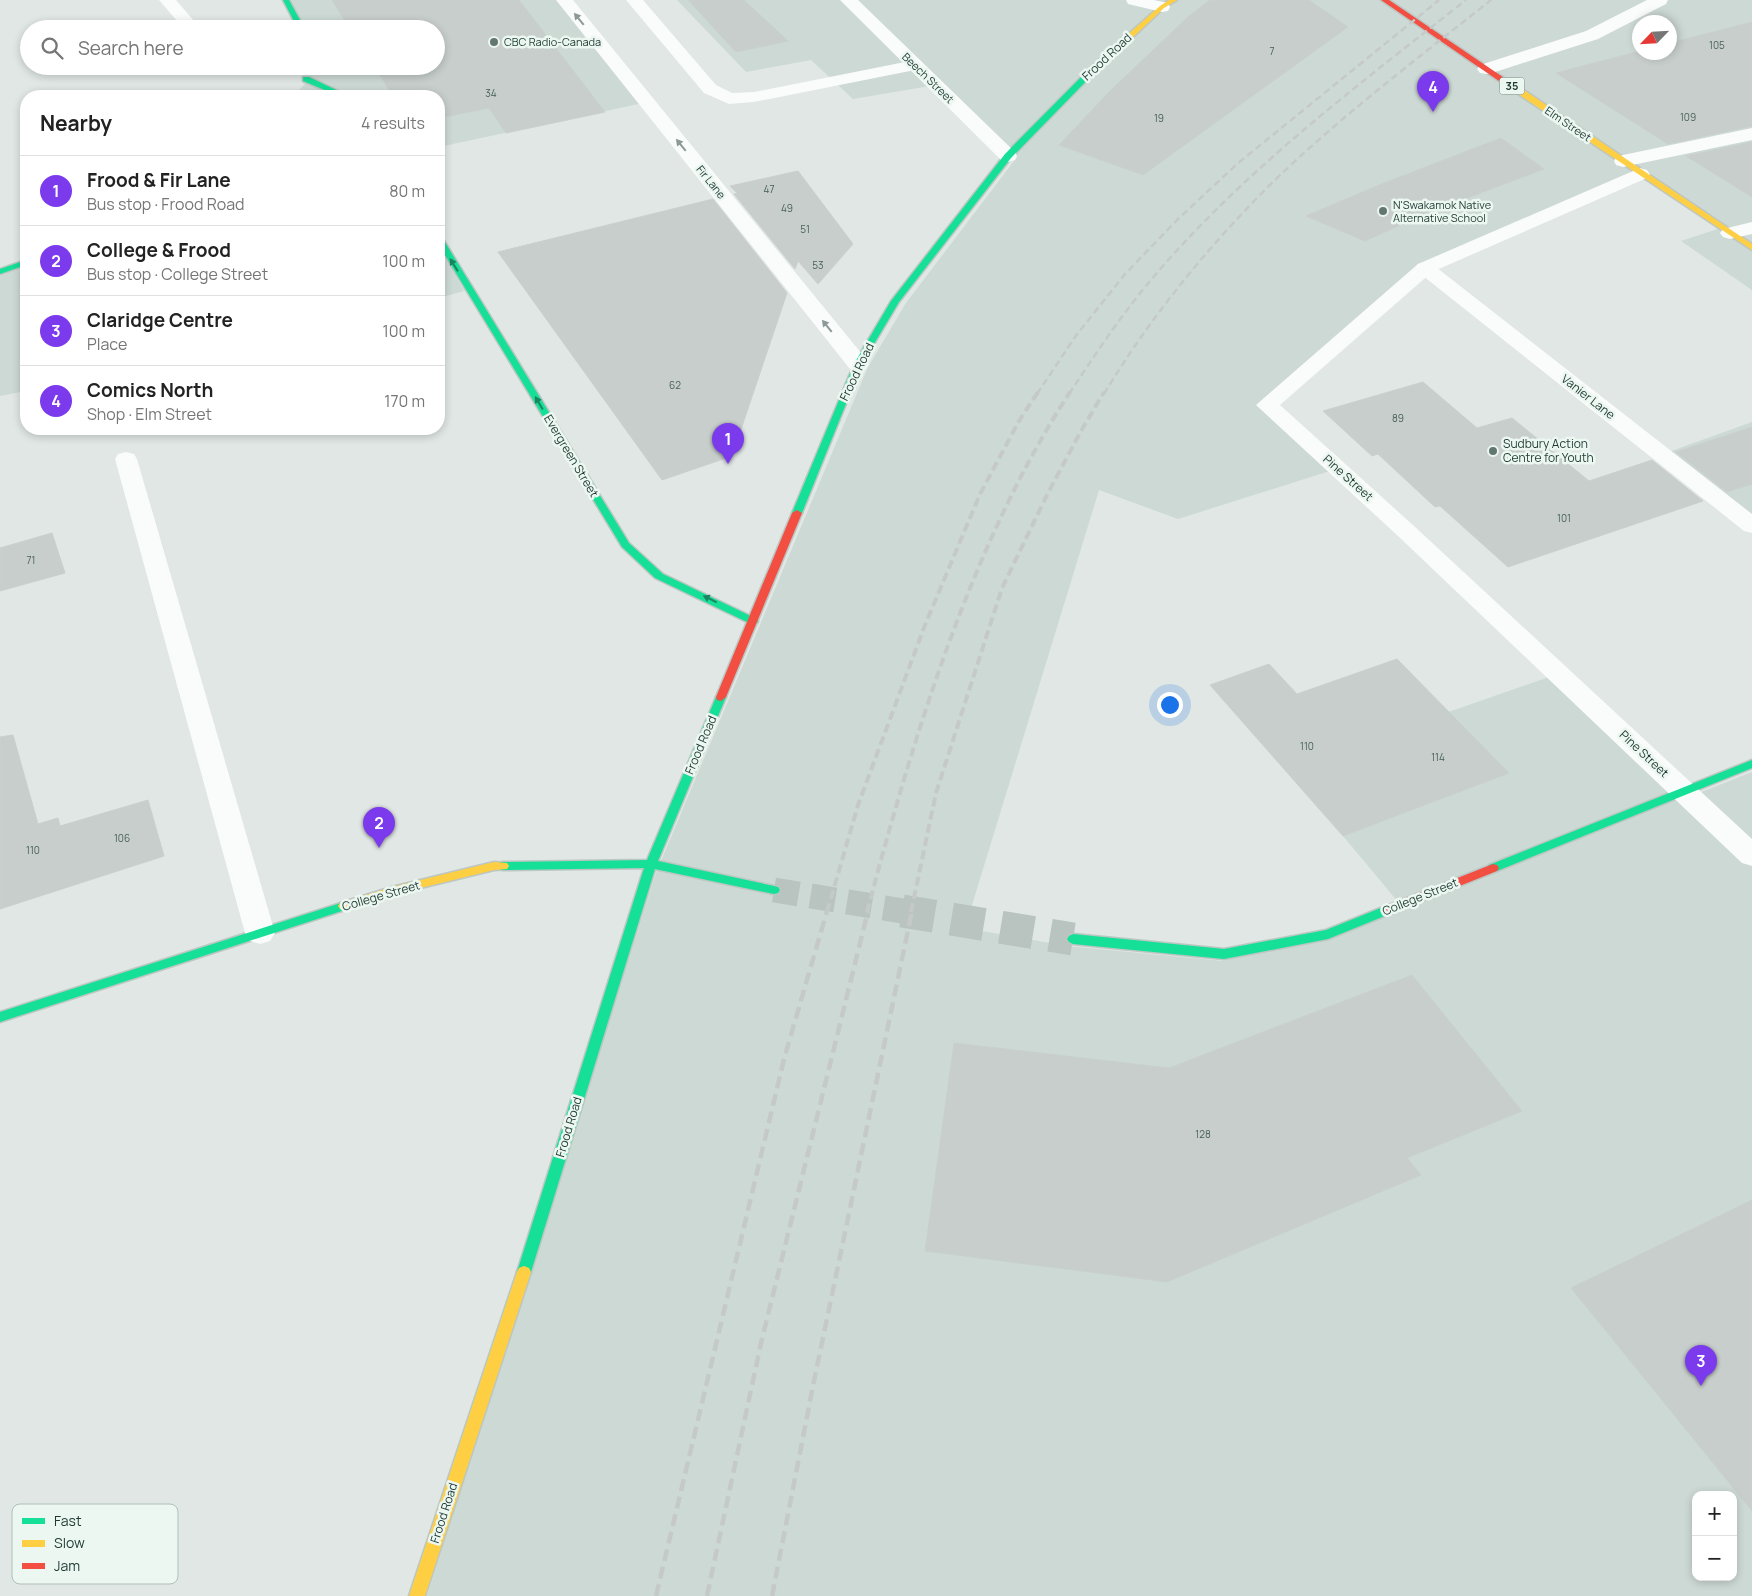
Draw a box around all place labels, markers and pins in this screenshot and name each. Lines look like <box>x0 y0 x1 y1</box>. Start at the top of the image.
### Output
place label: CBC Radio-Canada <box>504 34 601 49</box>
marker: CBC Radio-Canada <box>488 36 500 48</box>
pin: 4 <box>1417 71 1449 112</box>
place label: N'Swakamok Native Alternative School <box>1393 197 1492 225</box>
marker: N'Swakamok Native Alternative School <box>1377 205 1389 217</box>
pin: 1 <box>712 423 744 464</box>
place label: Sudbury Action Centre for Youth <box>1503 435 1594 466</box>
marker: Sudbury Action Centre for Youth <box>1487 445 1499 457</box>
pin: 2 <box>363 807 395 848</box>
pin: 3 <box>1685 1345 1717 1386</box>

